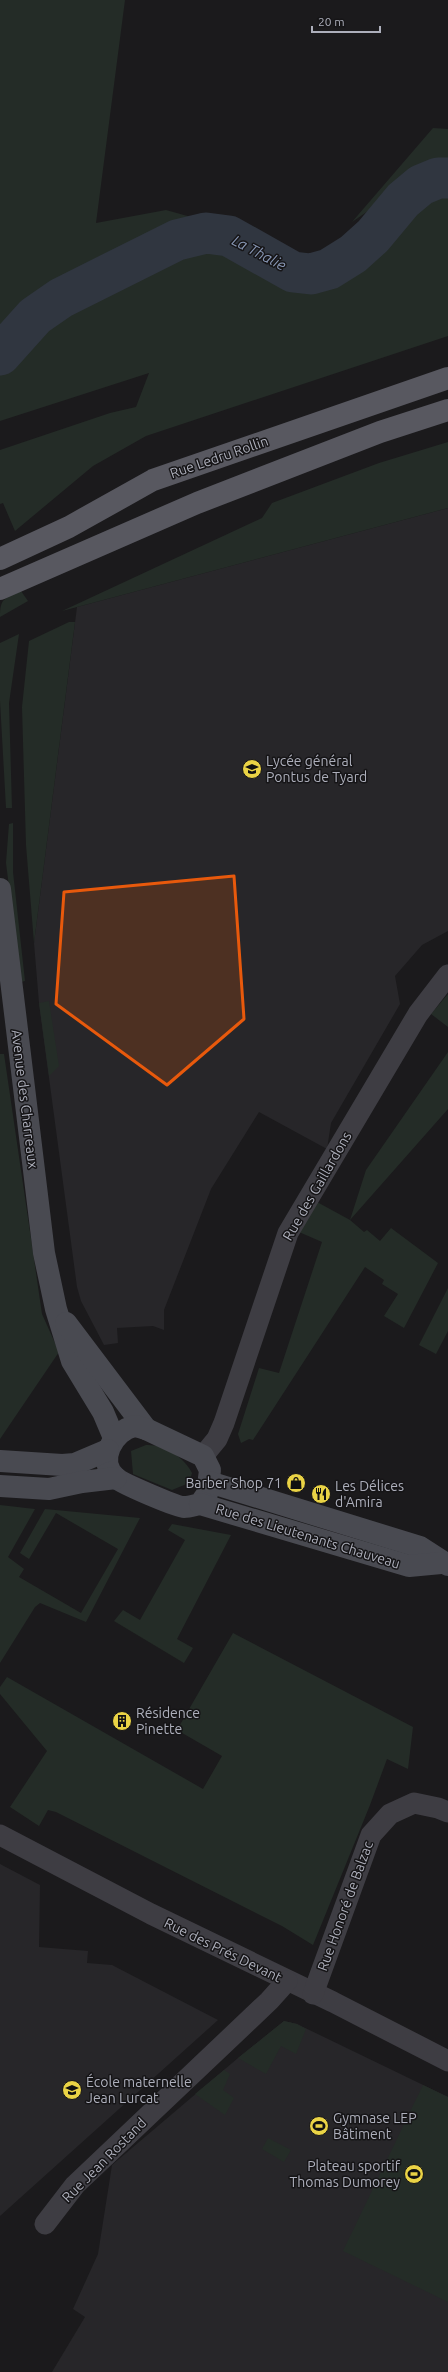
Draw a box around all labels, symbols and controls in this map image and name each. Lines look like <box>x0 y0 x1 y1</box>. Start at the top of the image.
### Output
scale bar <box>312 8 380 34</box>
text: 20 m <box>318 15 345 28</box>
water label: La Thalie <box>229 231 289 274</box>
street label: Rue Ledru Rollin <box>168 433 270 481</box>
place label: Lycée général Pontus de Tyard <box>266 753 367 785</box>
school or university icon: Lycée général Pontus de Tyard <box>241 758 263 780</box>
street label: Avenue des Charreaux <box>9 1029 41 1169</box>
street label: Rue des Gaillardons <box>279 1129 355 1243</box>
shop icon: Barber Shop 71 <box>285 1472 307 1494</box>
place label: Barber Shop 71 <box>185 1475 282 1491</box>
place label: Les Délices d'Amira <box>335 1478 404 1510</box>
restaurant icon: Les Délices d'Amira <box>310 1483 332 1505</box>
street label: Rue des Lieutenants Chauveau <box>214 1500 402 1572</box>
place label: Résidence Pinette <box>136 1705 200 1737</box>
building icon: Résidence Pinette <box>111 1710 133 1732</box>
street label: Rue Honoré de Balzac <box>314 1838 376 1973</box>
street label: Rue des Prés Devant <box>162 1915 285 1986</box>
place label: École maternelle Jean Lurcat <box>86 2073 192 2106</box>
school or university icon: École maternelle Jean Lurcat <box>61 2079 83 2101</box>
place label: Gymnase LEP Bâtiment <box>333 2110 417 2142</box>
street label: Rue Jean Rostand <box>59 2115 149 2205</box>
sports icon: Gymnase LEP Bâtiment <box>308 2115 330 2137</box>
place label: Plateau sportif Thomas Dumorey <box>290 2158 401 2190</box>
sports icon: Plateau sportif Thomas Dumorey <box>403 2163 425 2185</box>

